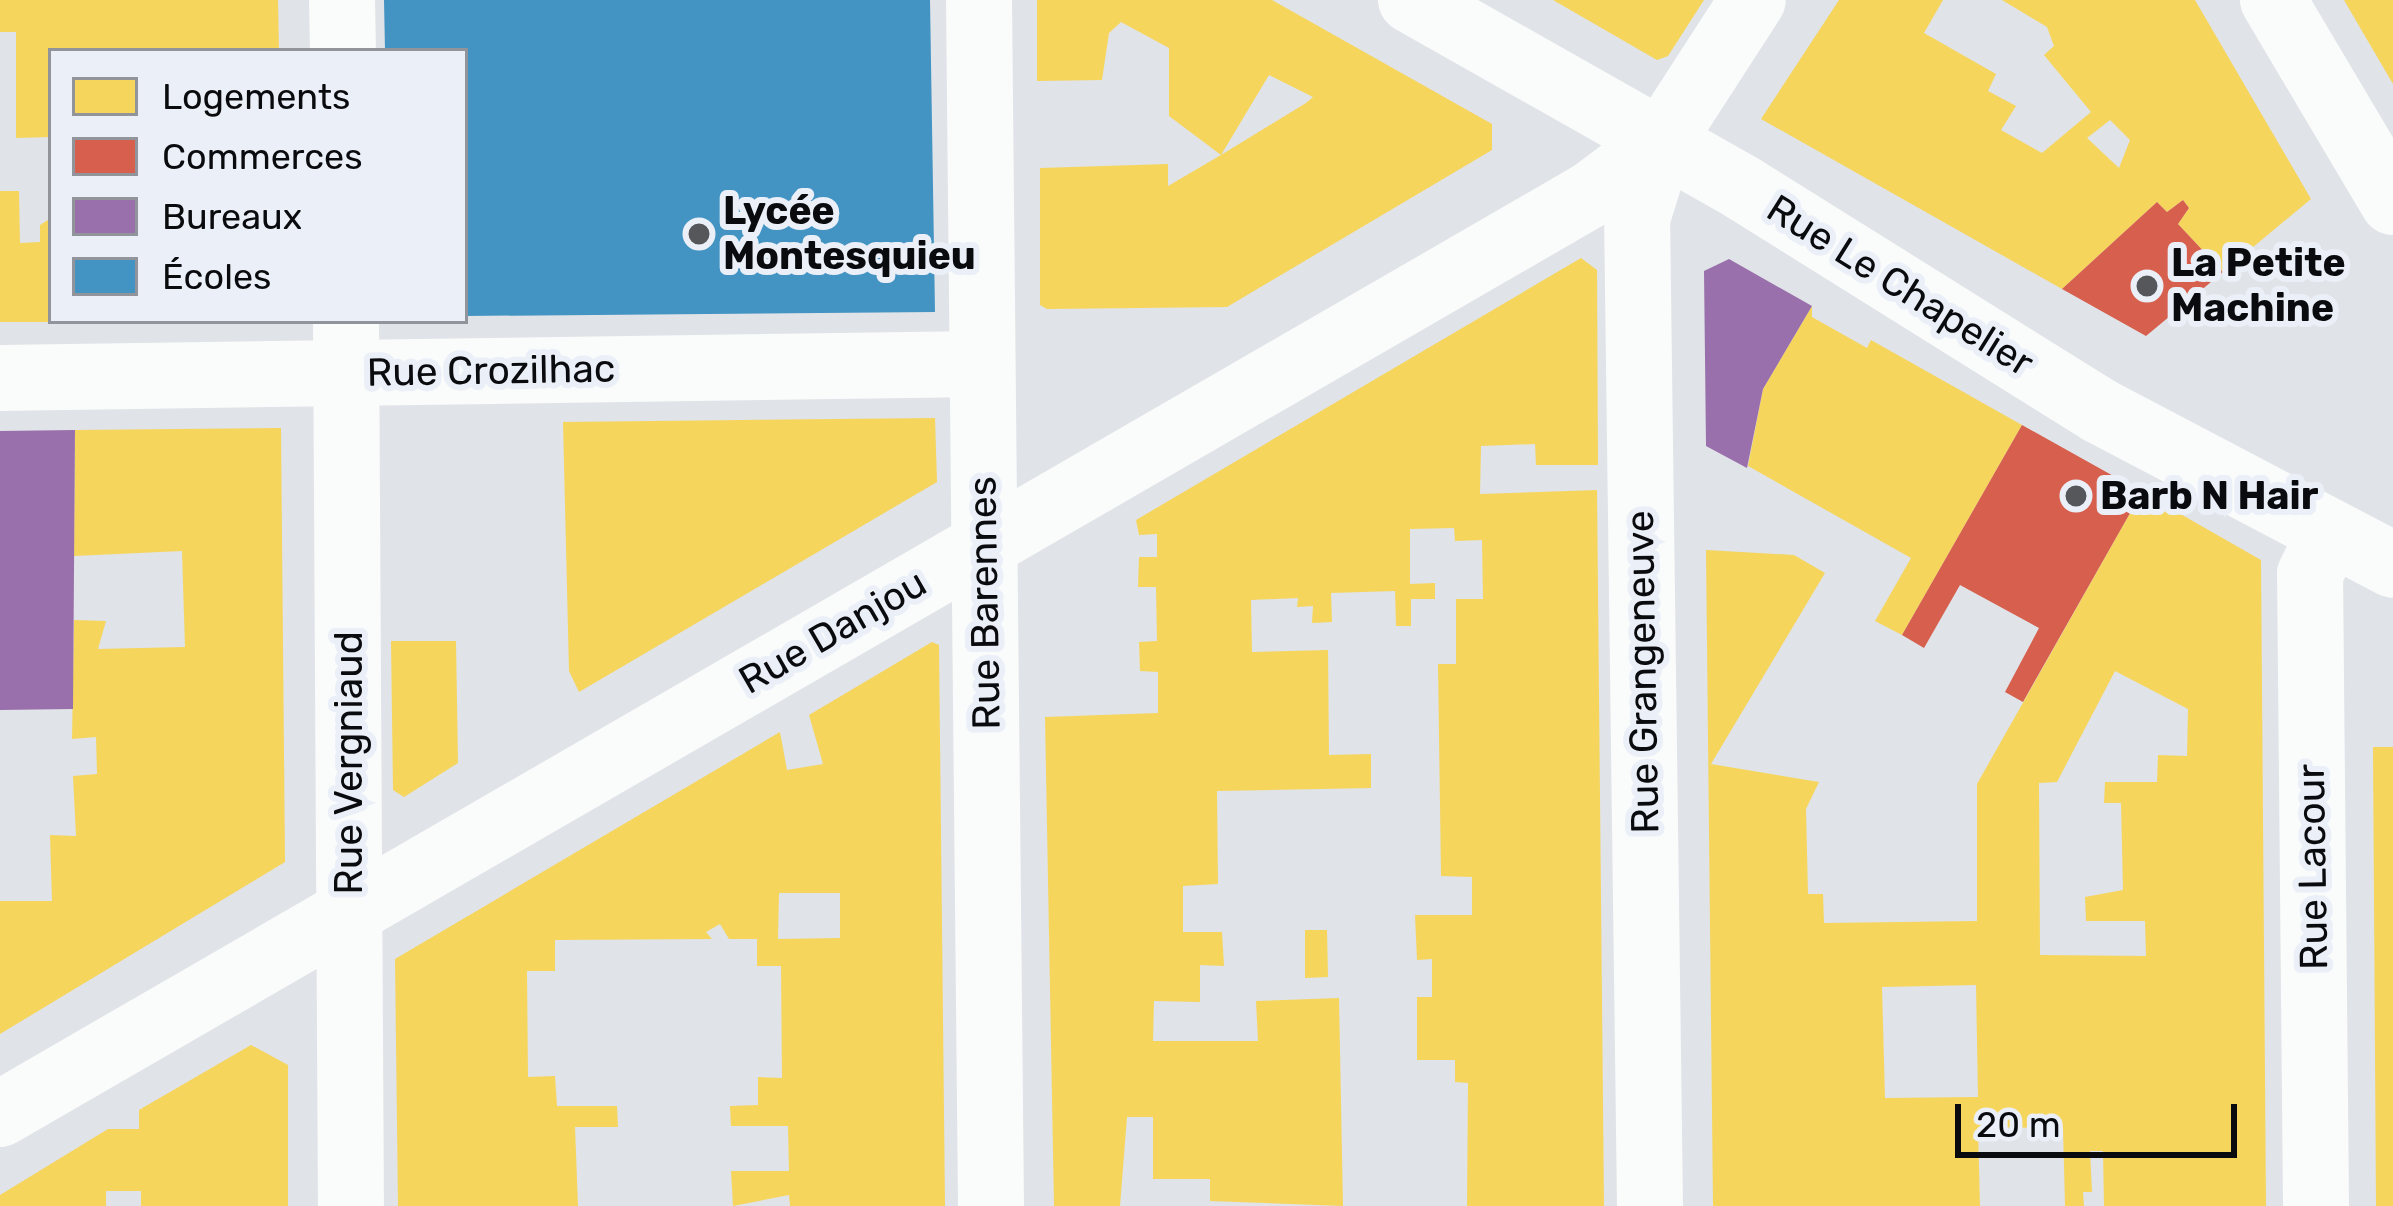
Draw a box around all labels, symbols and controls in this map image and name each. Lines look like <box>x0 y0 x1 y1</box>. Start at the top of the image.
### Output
legend <box>48 48 468 324</box>
text: Logements <box>162 75 350 118</box>
text: Commerces <box>162 135 363 178</box>
street label: Rue Le Chapelier <box>1758 185 2042 387</box>
place label: Lycée Montesquieu <box>723 189 976 280</box>
text: Bureaux <box>162 195 302 238</box>
marker: Lycée Montesquieu <box>686 221 712 247</box>
place label: La Petite Machine <box>2171 241 2346 332</box>
text: Écoles <box>162 255 271 298</box>
marker: La Petite Machine <box>2134 273 2160 299</box>
street label: Rue Crozilhac <box>366 345 616 397</box>
place label: Barb N Hair <box>2100 473 2318 519</box>
street label: Rue Barennes <box>959 476 1011 730</box>
marker: Barb N Hair <box>2063 483 2089 509</box>
street label: Rue Grangeneuve <box>1617 510 1669 834</box>
street label: Rue Danjou <box>731 560 935 704</box>
street label: Rue Vergniaud <box>326 631 372 895</box>
street label: Rue Lacour <box>2288 764 2338 970</box>
scale bar <box>1961 1080 2243 1154</box>
text: 20 m <box>1976 1103 2061 1146</box>

